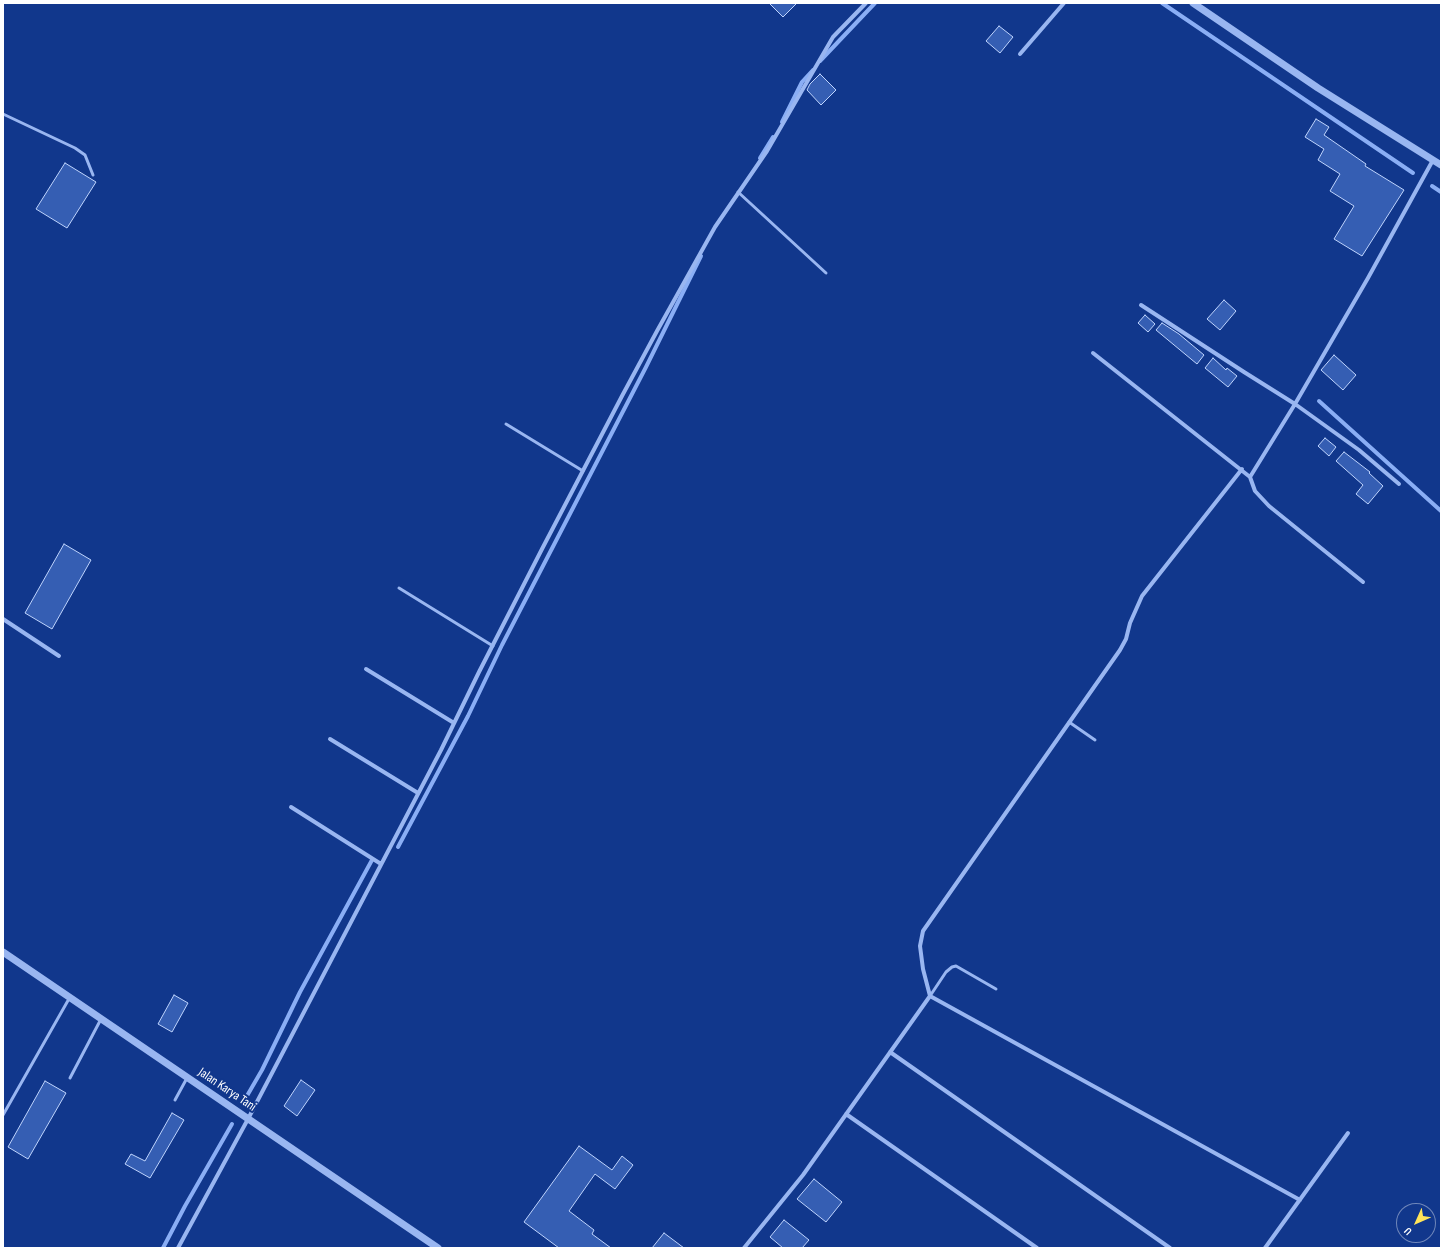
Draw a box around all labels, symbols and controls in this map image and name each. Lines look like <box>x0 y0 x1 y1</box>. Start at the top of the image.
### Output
street label: Jalan Karya Tani <box>195 1065 259 1115</box>
north arrow <box>1396 1203 1436 1243</box>
text: U <box>1401 1225 1414 1238</box>

